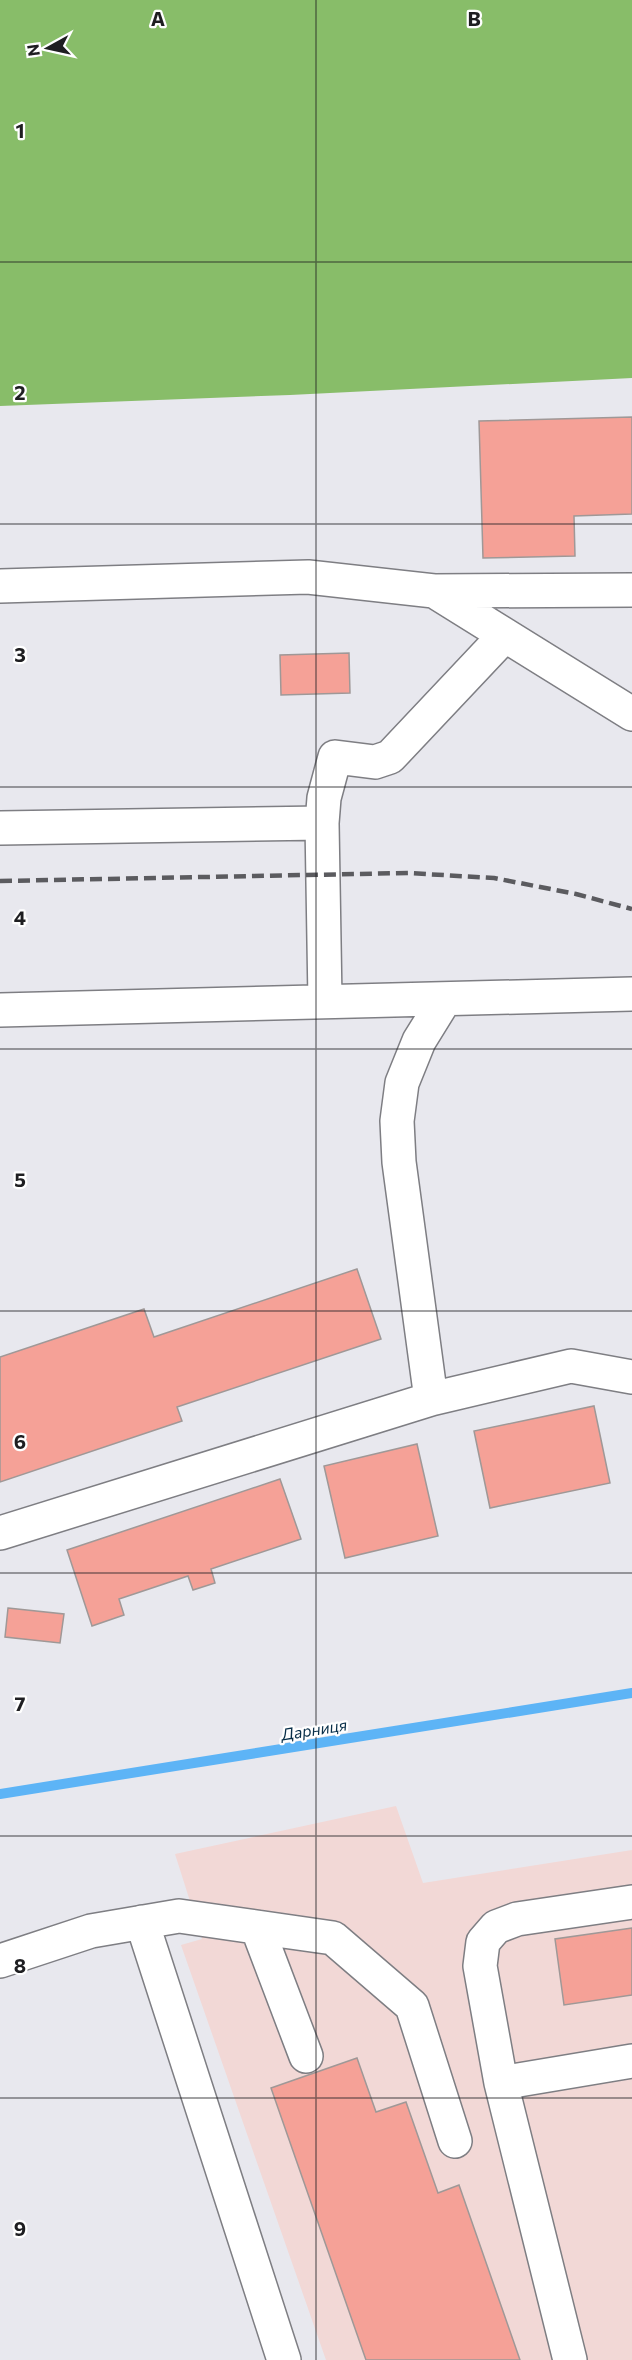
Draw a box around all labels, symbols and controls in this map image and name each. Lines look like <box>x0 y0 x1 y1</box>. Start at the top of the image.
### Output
text: A <box>151 6 165 30</box>
text: B <box>467 6 481 30</box>
north arrow <box>18 18 78 78</box>
text: N <box>22 43 43 57</box>
text: 1 <box>15 118 25 142</box>
text: 2 <box>14 380 26 404</box>
text: 3 <box>14 642 26 666</box>
text: 4 <box>14 905 26 929</box>
text: 5 <box>14 1167 26 1191</box>
text: 6 <box>14 1429 26 1453</box>
text: 7 <box>15 1691 26 1715</box>
water label: Дарниця <box>278 1714 348 1744</box>
text: 8 <box>14 1953 26 1977</box>
text: 9 <box>14 2216 26 2240</box>

